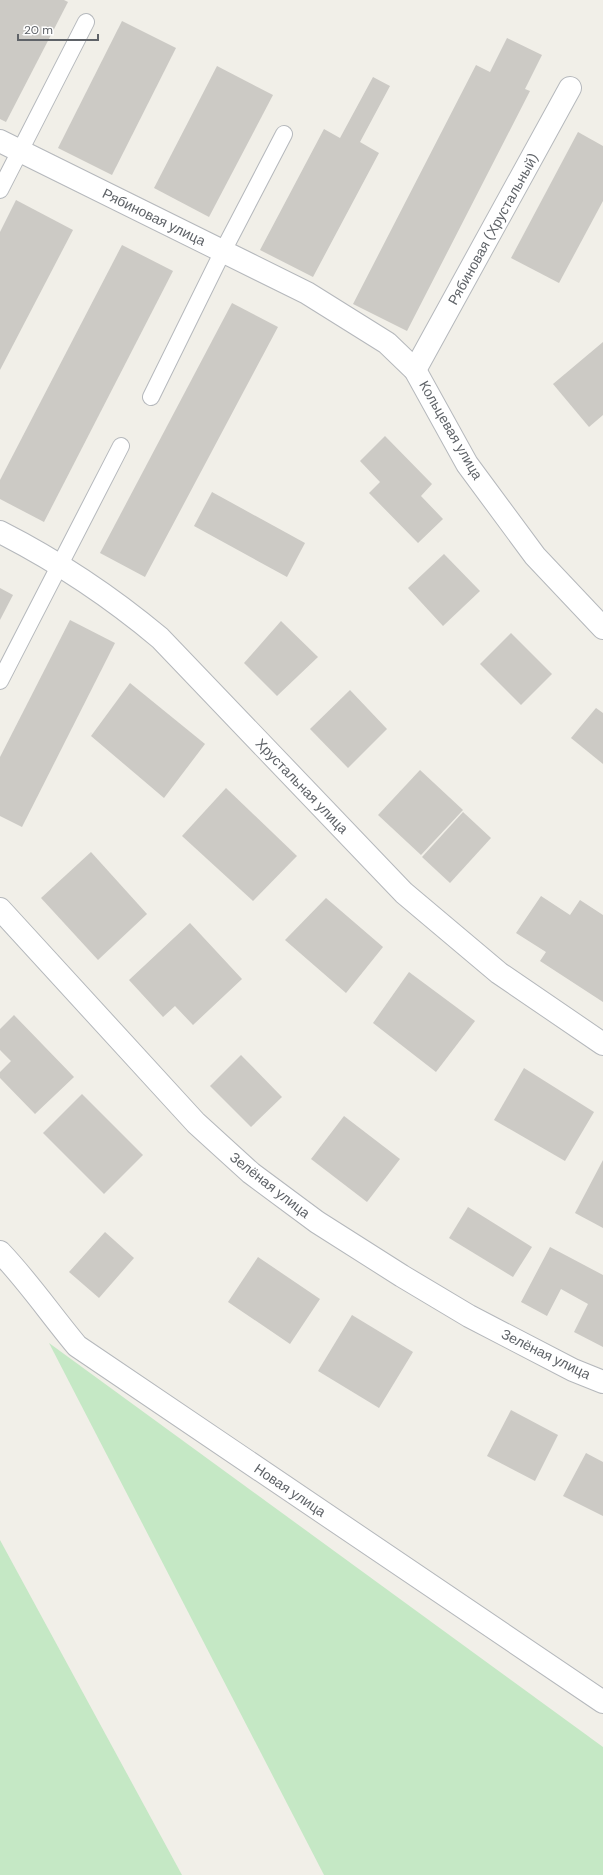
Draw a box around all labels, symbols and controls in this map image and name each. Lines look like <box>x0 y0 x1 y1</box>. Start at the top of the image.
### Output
scale bar <box>18 16 98 42</box>
text: 20 m <box>24 22 53 38</box>
street label: Рябиновая (Хрустальный) <box>444 150 542 308</box>
street label: Рябиновая улица <box>99 184 209 250</box>
street label: Кольцевая улица <box>415 377 487 483</box>
street label: Хрустальная улица <box>252 735 352 838</box>
street label: Зелёная улица <box>226 1148 314 1222</box>
street label: Зелёная улица <box>498 1325 594 1383</box>
street label: Новая улица <box>251 1459 330 1521</box>

